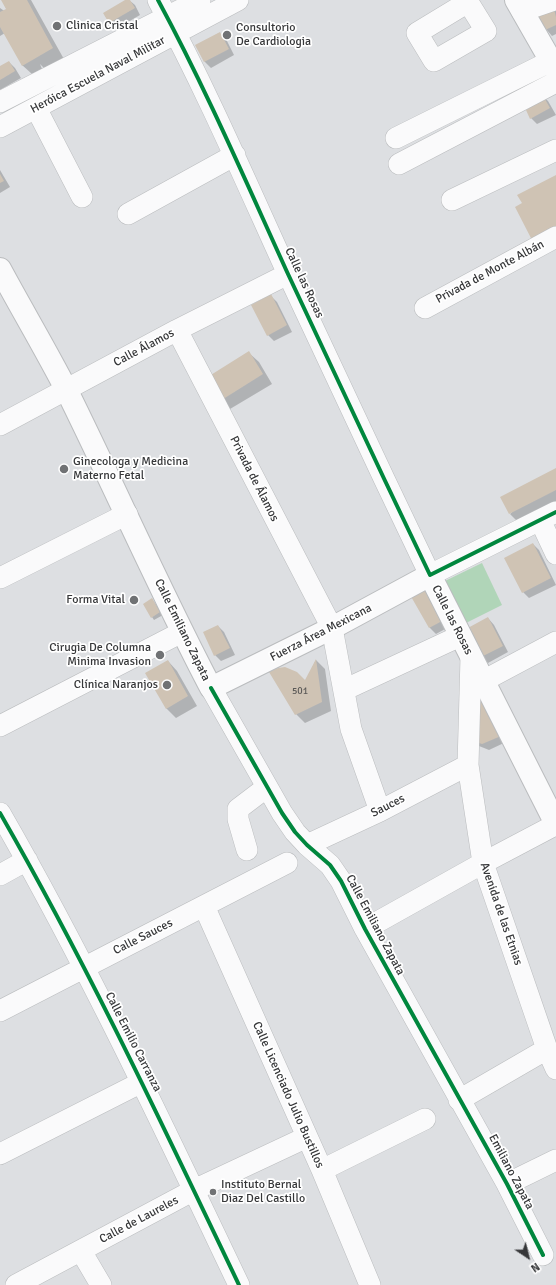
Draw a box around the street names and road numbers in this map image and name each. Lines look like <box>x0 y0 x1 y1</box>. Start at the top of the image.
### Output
street label: Heróica Escuela Naval Militar <box>28 33 168 117</box>
street label: Privada de Monte Albán <box>433 237 547 307</box>
street label: Calle las Rosas <box>281 245 327 321</box>
street label: Calle Álamos <box>111 326 177 370</box>
street label: Privada de Álamos <box>226 434 282 524</box>
street label: Calle Emiliano Zapata <box>151 577 213 683</box>
street label: Calle las Rosas <box>428 583 476 657</box>
street label: Fuerza Área Mexicana <box>268 601 374 665</box>
street label: Sauces <box>369 791 407 821</box>
street label: Avenida de las Etnias <box>477 861 525 967</box>
street label: Calle Emiliano Zapata <box>342 872 408 978</box>
street label: Calle Sauces <box>111 916 175 958</box>
street label: Calle Emilio Carranza <box>102 990 164 1094</box>
street label: Calle Licenciado Julio Bustillos <box>249 1020 327 1170</box>
street label: Emiliano Zapata <box>485 1132 537 1212</box>
street label: Calle de Laureles <box>97 1193 181 1247</box>

